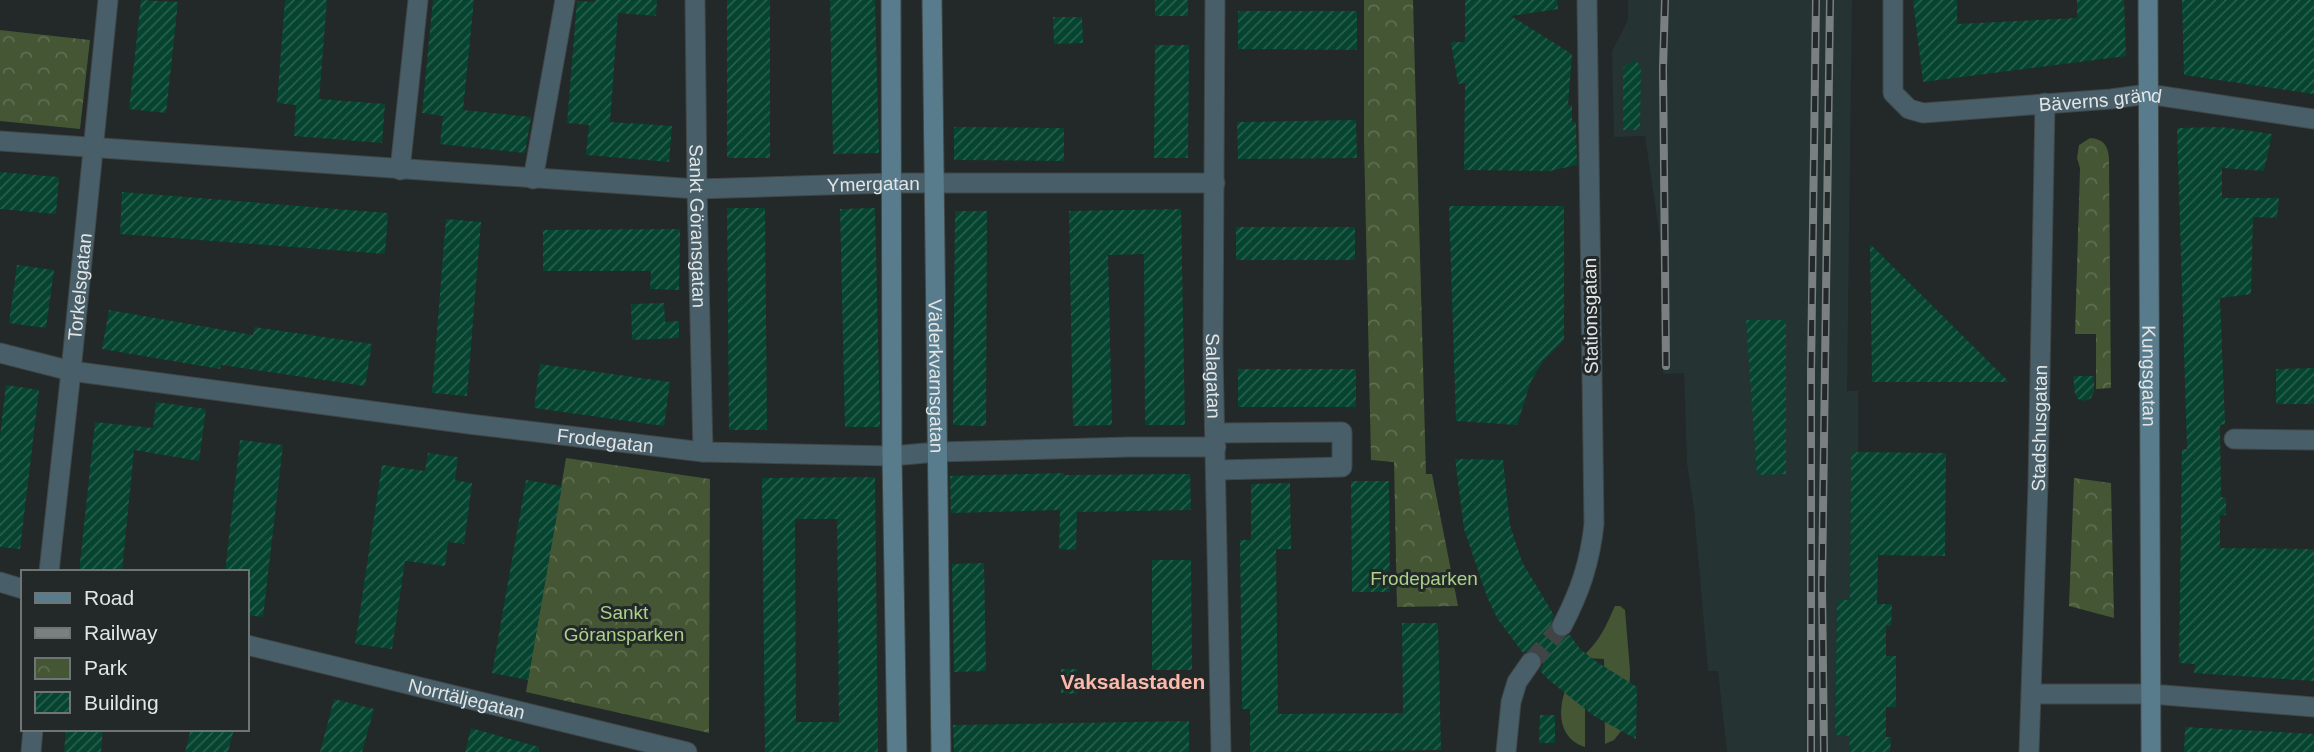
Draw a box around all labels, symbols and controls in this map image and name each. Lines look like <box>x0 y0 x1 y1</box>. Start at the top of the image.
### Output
street label: Bäverns gränd <box>2038 84 2163 115</box>
street label: Sankt Göransgatan <box>686 144 710 308</box>
street label: Ymergatan <box>826 173 920 196</box>
street label: Torkelsgatan <box>64 232 96 341</box>
street label: Stationsgatan <box>1579 258 1602 374</box>
street label: Väderkvarnsgatan <box>925 299 947 453</box>
street label: Kungsgatan <box>2138 325 2160 427</box>
street label: Salagatan <box>1202 333 1224 419</box>
street label: Stadshusgatan <box>2028 365 2051 492</box>
street label: Frodegatan <box>556 425 655 457</box>
park label: Frodeparken <box>1370 568 1478 589</box>
legend <box>21 570 248 731</box>
text: Road <box>84 586 134 609</box>
park label: Sankt Göransparken <box>564 602 684 645</box>
text: Railway <box>84 621 158 644</box>
text: Park <box>84 656 128 679</box>
district label: Vaksalastaden <box>1061 670 1205 693</box>
street label: Norrtäljegatan <box>406 675 527 723</box>
text: Building <box>84 691 159 714</box>

